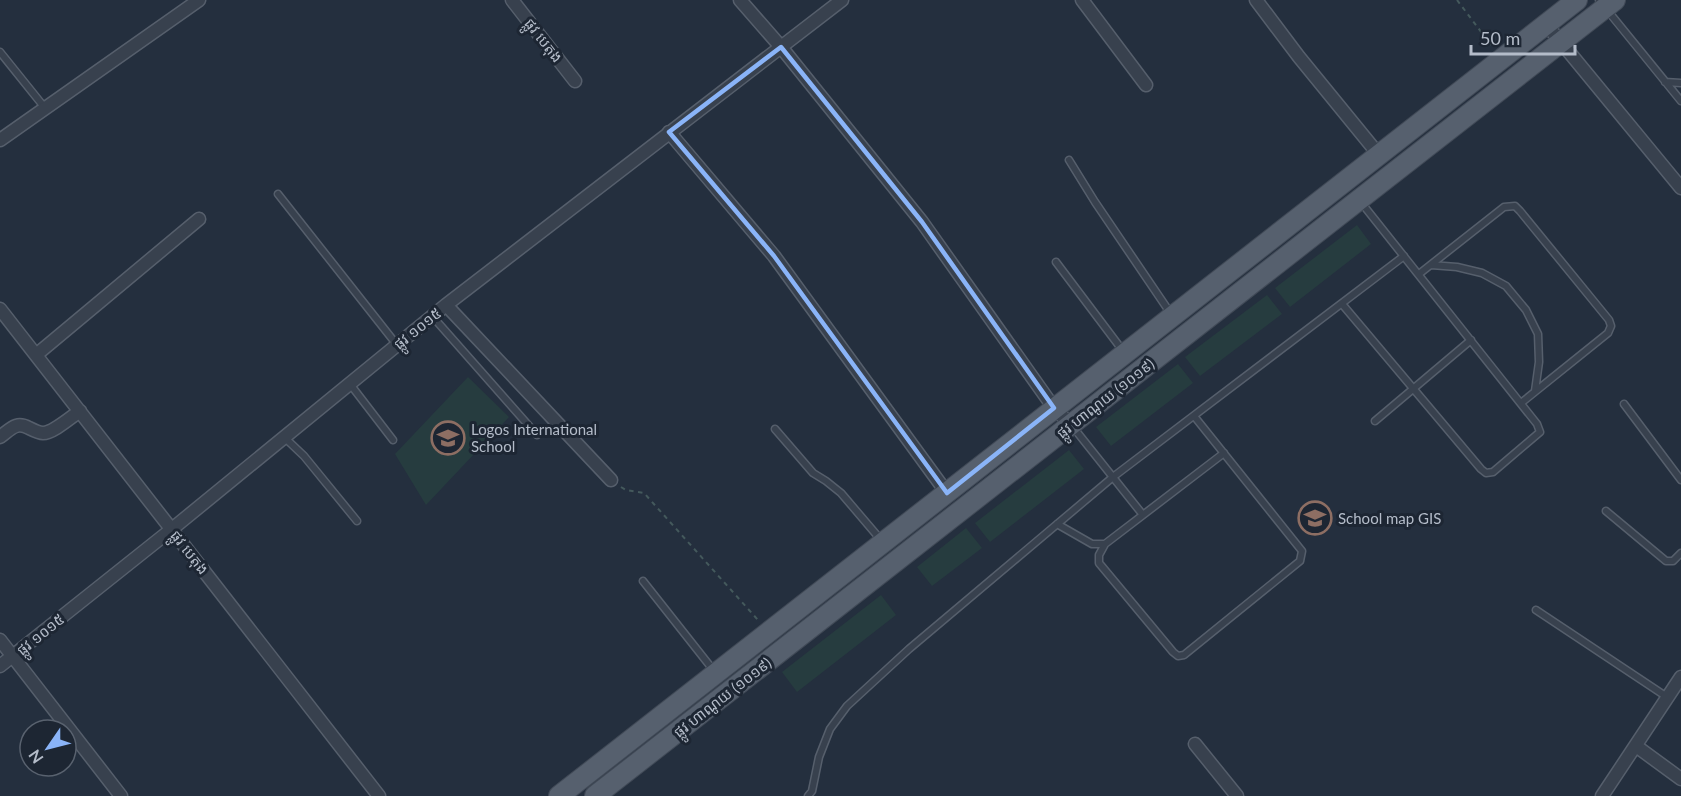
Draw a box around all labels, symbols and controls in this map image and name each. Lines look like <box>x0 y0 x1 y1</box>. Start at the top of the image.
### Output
street label: ផ្លូវ បេតុង <box>517 14 567 69</box>
scale bar <box>1471 18 1574 56</box>
text: 50 m <box>1480 27 1520 49</box>
street label: ផ្លូវ ១០១៥ <box>389 303 448 357</box>
street label: ផ្លូវ ហាណូយ (១០១៩) <box>1052 354 1161 446</box>
school or university icon: Logos International School <box>430 420 466 456</box>
place label: Logos International School <box>471 420 597 455</box>
school or university icon: School map GIS <box>1297 500 1333 536</box>
place label: School map GIS <box>1338 509 1441 527</box>
street label: ផ្លូវ បេតុង <box>163 526 213 581</box>
street label: ផ្លូវ ១០១៥ <box>12 609 71 663</box>
street label: ផ្លូវ ហាណូយ (១០១៩) <box>669 653 778 745</box>
north arrow <box>18 718 78 778</box>
text: N <box>24 746 47 767</box>

